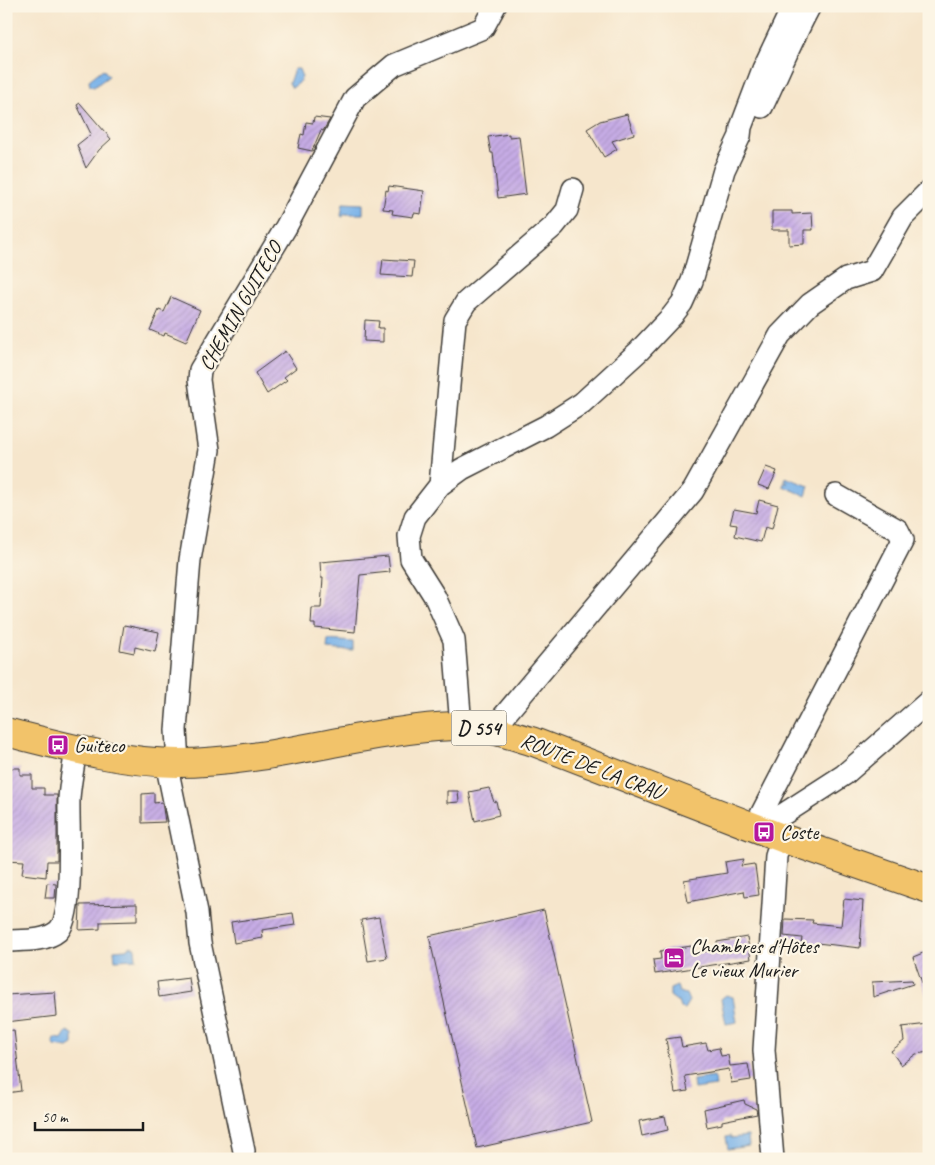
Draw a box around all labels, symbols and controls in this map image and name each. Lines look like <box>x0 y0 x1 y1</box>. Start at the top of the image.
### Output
street label: CHEMIN GUITECO <box>193 235 289 375</box>
road number: D 554 <box>452 710 506 746</box>
street label: ROUTE DE LA CRAU <box>517 727 670 806</box>
place label: Guiteco <box>74 732 126 758</box>
bus stop icon: Guiteco <box>46 733 70 757</box>
place label: Coste <box>780 819 819 845</box>
bus stop icon: Coste <box>752 820 776 844</box>
place label: Chambres d'Hôtes Le vieux Murier <box>690 933 820 983</box>
hotel icon: Chambres d'Hôtes Le vieux Murier <box>662 946 686 970</box>
scale bar <box>35 1100 142 1132</box>
text: 50 m <box>42 1108 69 1127</box>

